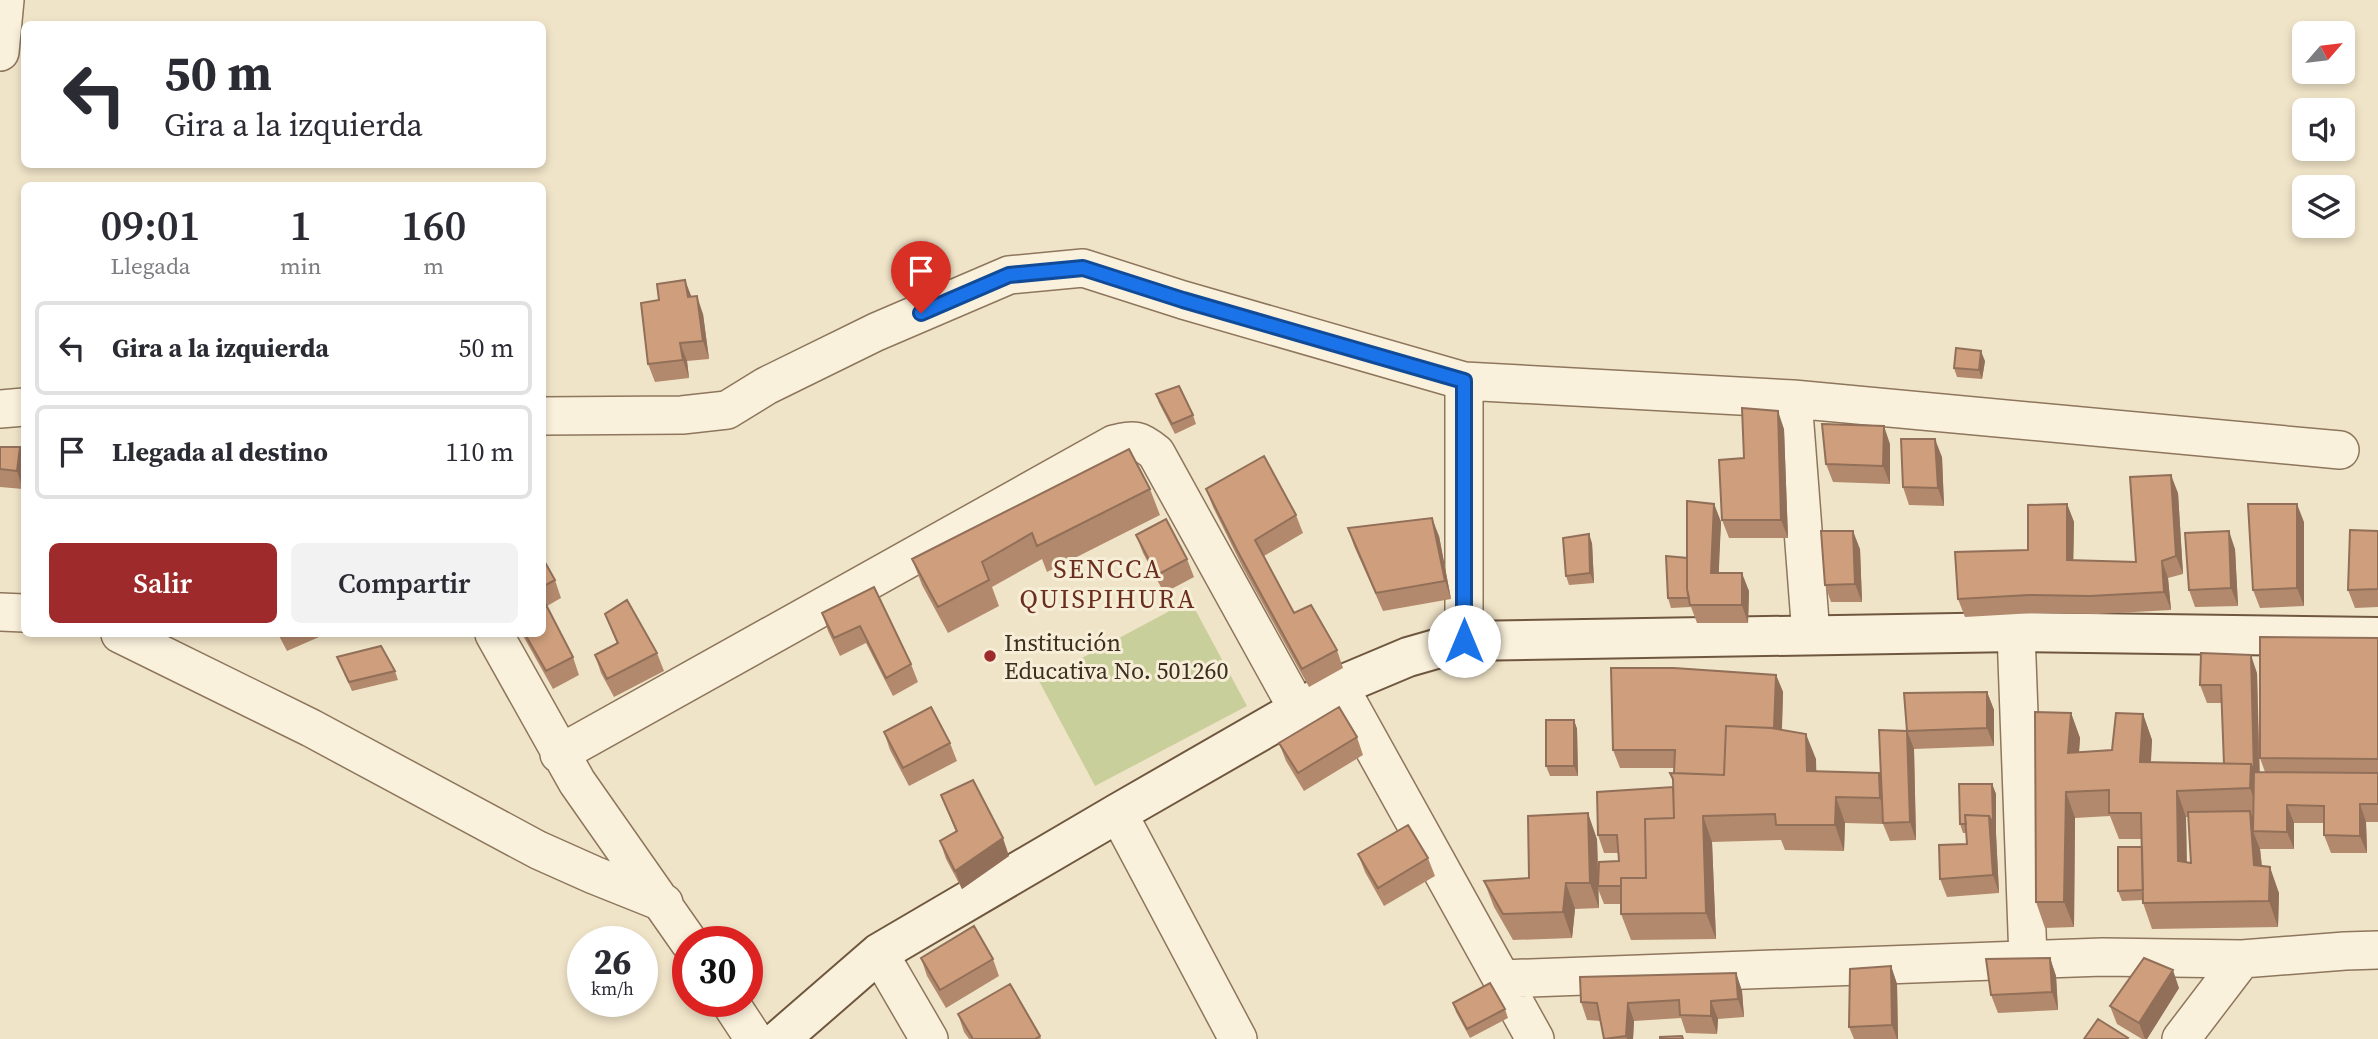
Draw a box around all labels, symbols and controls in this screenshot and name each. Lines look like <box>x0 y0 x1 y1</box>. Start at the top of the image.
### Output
north arrow <box>2292 21 2356 84</box>
map controls <box>2292 21 2355 238</box>
text: 50 m <box>164 39 272 106</box>
icon: left <box>49 49 140 140</box>
button: sound <box>2292 98 2355 161</box>
text: Gira a la izquierda <box>164 103 423 147</box>
button: layers <box>2292 175 2355 238</box>
text: 09:01 <box>100 196 200 254</box>
text: 1 <box>290 196 312 254</box>
text: 160 <box>401 196 466 254</box>
pin <box>891 241 951 313</box>
text: Llegada <box>110 250 190 282</box>
text: min <box>280 250 321 282</box>
text: m <box>423 250 444 282</box>
icon: arrive <box>902 252 940 290</box>
icon: left <box>53 329 91 367</box>
text: Gira a la izquierda <box>112 330 329 366</box>
text: 50 m <box>459 330 514 366</box>
icon: arrive <box>53 433 91 471</box>
text: Llegada al destino <box>112 434 328 470</box>
text: 110 m <box>446 434 514 470</box>
button: Salir <box>49 543 277 623</box>
button: Compartir <box>291 543 518 623</box>
district label: SENCCA QUISPIHURA <box>1020 551 1196 617</box>
position arrow <box>1427 604 1501 678</box>
place label: Institución Educativa No. 501260 <box>1004 626 1229 687</box>
marker: Institución Educativa No. 501260 <box>982 648 998 664</box>
speed limit sign: 30 <box>672 926 763 1017</box>
text: 26 <box>594 938 631 986</box>
text: km/h <box>591 976 634 1001</box>

